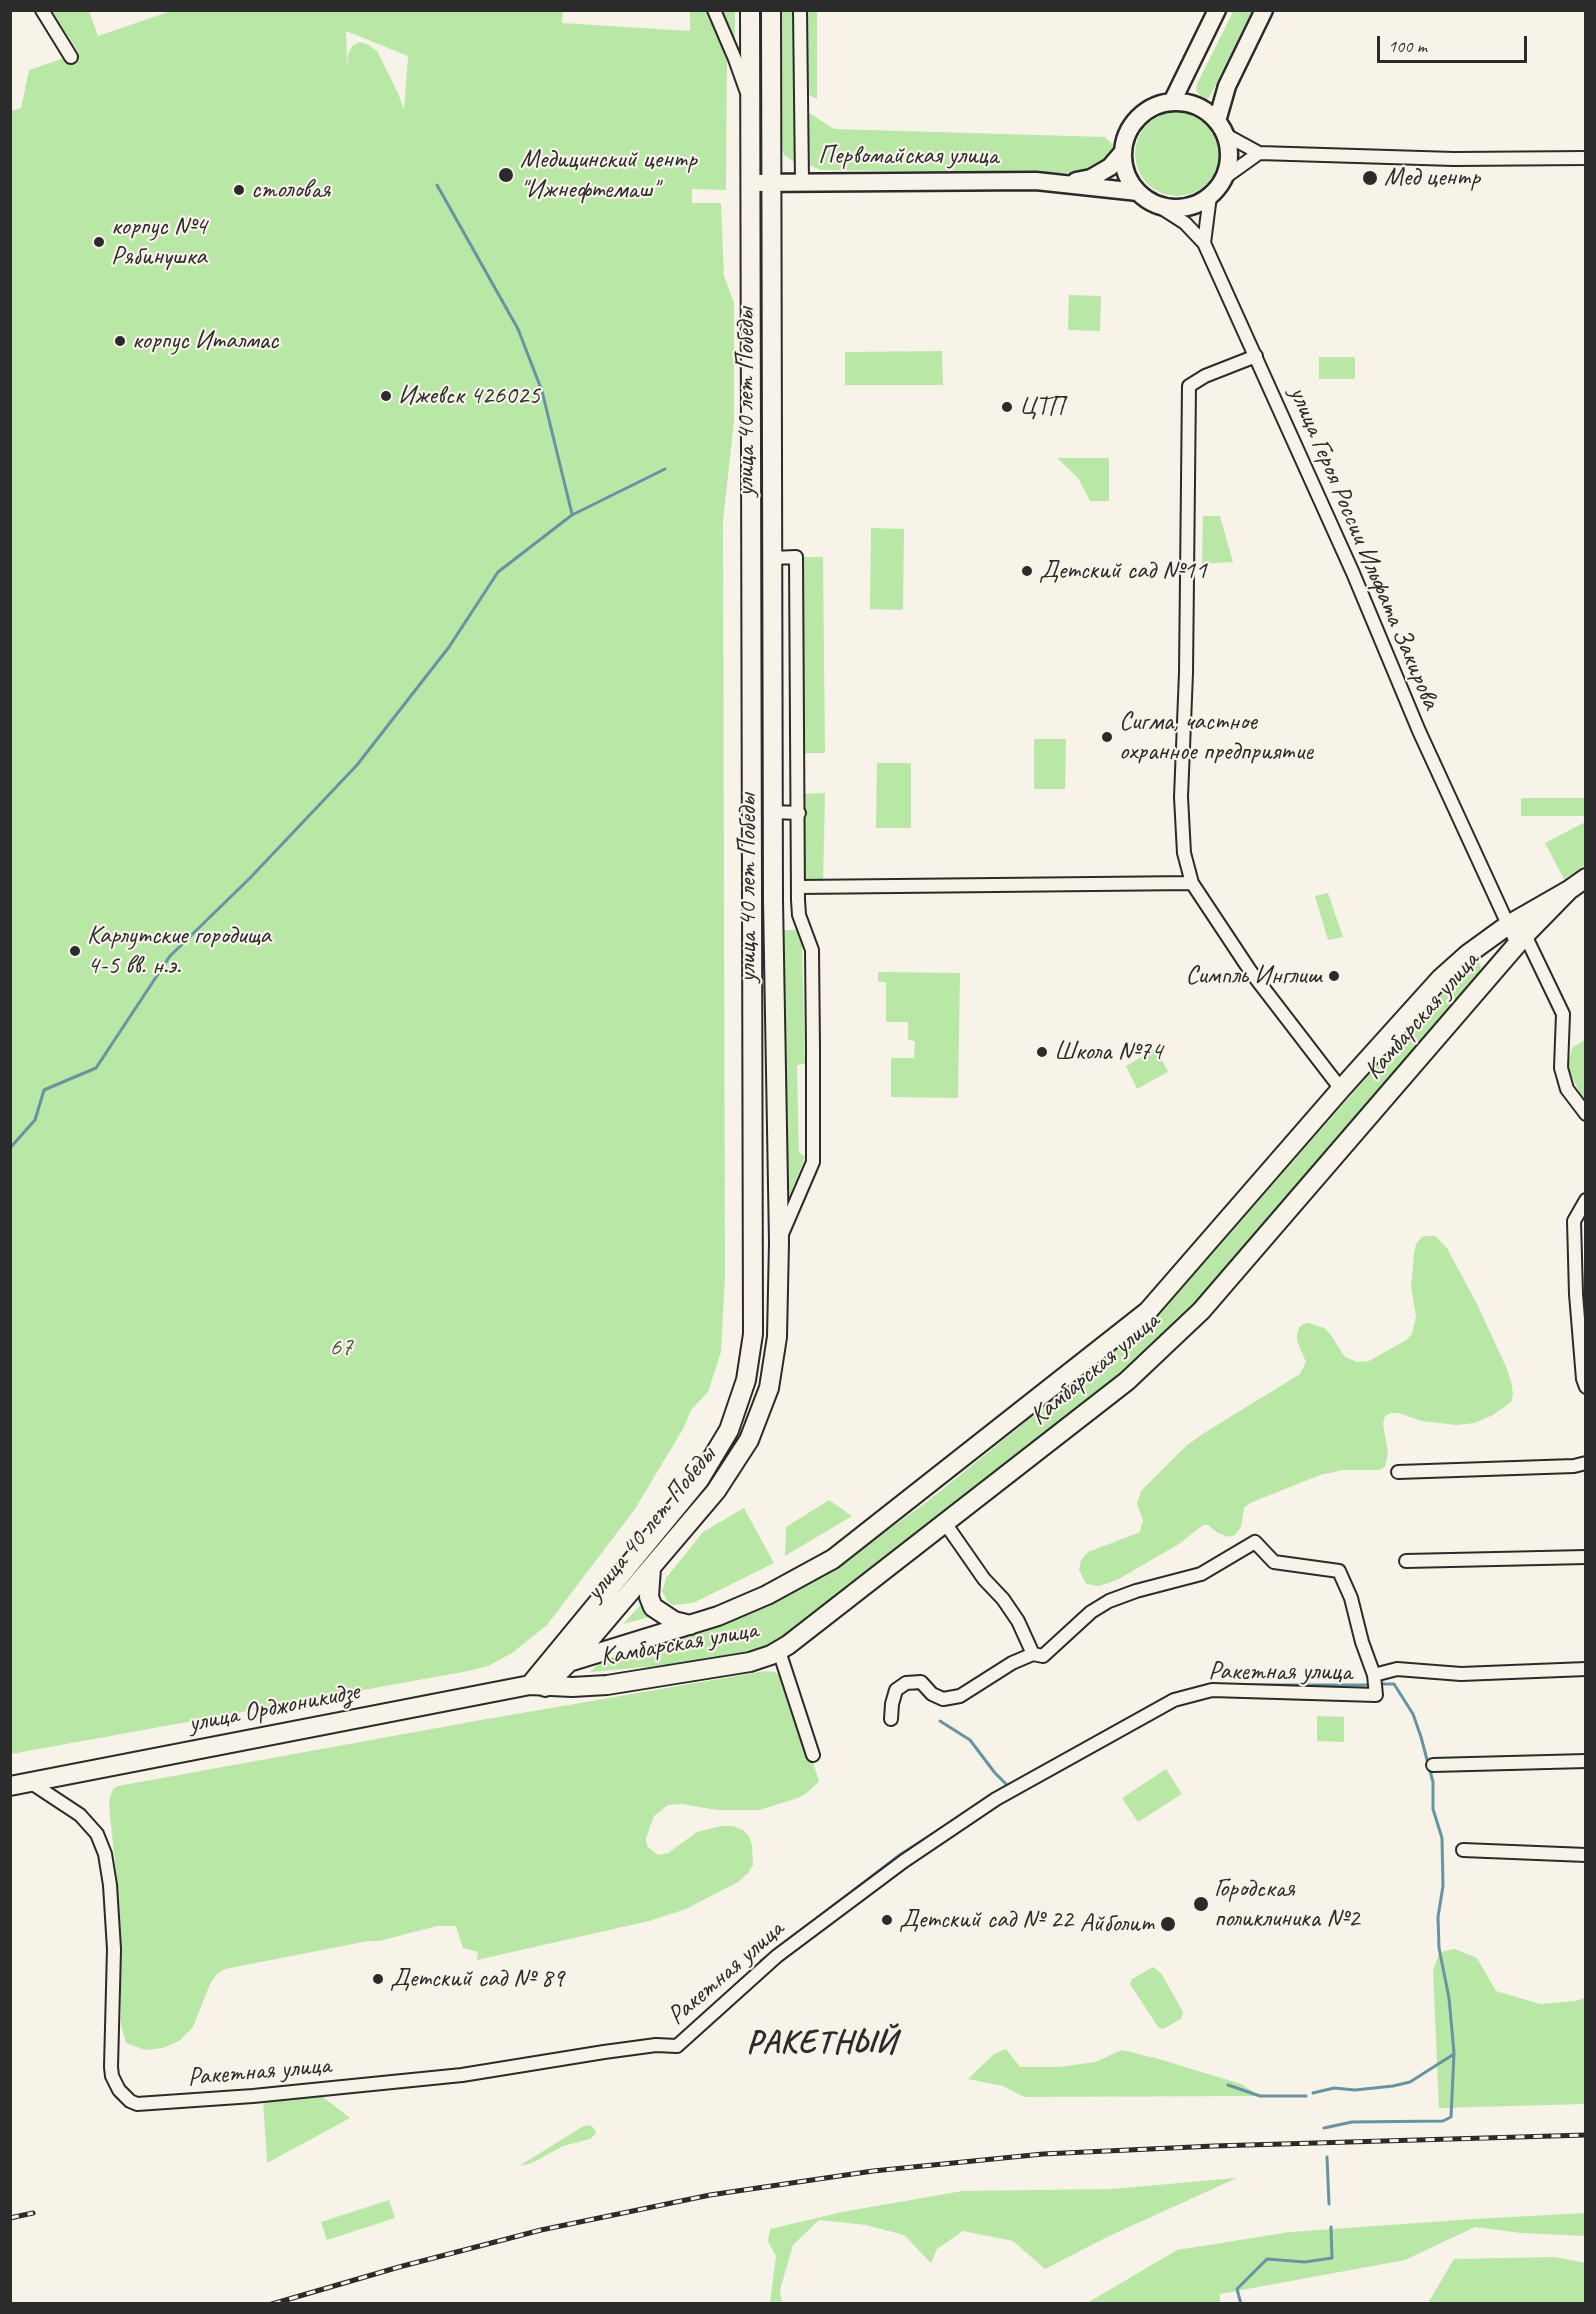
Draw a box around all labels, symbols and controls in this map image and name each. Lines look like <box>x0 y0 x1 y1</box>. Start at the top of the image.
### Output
scale bar <box>1380 24 1530 62</box>
text: 100 m <box>1388 35 1427 57</box>
street label: Первомайская улица <box>818 140 998 172</box>
place label: Медицинский центр "Ижнефтемаш" <box>520 144 697 206</box>
place label: Мед центр <box>1384 162 1480 194</box>
marker: Медицинский центр "Ижнефтемаш" <box>497 166 515 184</box>
marker: Мед центр <box>1361 169 1379 187</box>
place label: столовая <box>251 174 330 206</box>
marker: столовая <box>232 183 246 197</box>
place label: корпус №4 Рябинушка <box>111 211 207 272</box>
marker: корпус №4 Рябинушка <box>92 235 106 249</box>
street label: улица 40 лет Победы <box>730 307 762 497</box>
place label: корпус Италмас <box>132 325 278 357</box>
marker: корпус Италмас <box>113 334 127 348</box>
place label: Ижевск 426025 <box>398 380 540 412</box>
street label: улица Героя России Ильфата Закирова <box>1282 382 1446 714</box>
marker: Ижевск 426025 <box>379 389 393 403</box>
place label: ЦТП <box>1019 391 1064 423</box>
marker: ЦТП <box>1000 400 1014 414</box>
place label: Детский сад №11 <box>1039 555 1207 587</box>
marker: Детский сад №11 <box>1020 564 1034 578</box>
place label: Сигма, частное охранное предприятие <box>1119 706 1313 768</box>
marker: Сигма, частное охранное предприятие <box>1100 730 1114 744</box>
street label: улица 40 лет Победы <box>732 793 764 983</box>
place label: Карлутские городища 4-5 вв. н.э. <box>87 920 271 982</box>
marker: Карлутские городища 4-5 вв. н.э. <box>68 944 82 958</box>
street label: Камбарская улица <box>1358 946 1486 1086</box>
place label: Симпль Инглиш <box>1185 960 1322 992</box>
marker: Симпль Инглиш <box>1327 969 1341 983</box>
place label: Школа №74 <box>1054 1036 1163 1068</box>
marker: Школа №74 <box>1035 1045 1049 1059</box>
street label: Камбарская улица <box>1024 1306 1166 1432</box>
park label: 67 <box>329 1332 353 1364</box>
street label: улица 40 лет Победы <box>579 1441 723 1607</box>
street label: Камбарская улица <box>598 1615 760 1673</box>
street label: Ракетная улица <box>1208 1656 1352 1688</box>
street label: улица Орджоникидзе <box>186 1676 362 1740</box>
place label: Городская поликлиника №2 <box>1214 1873 1359 1934</box>
marker: Городская поликлиника №2 <box>1192 1895 1210 1913</box>
place label: Детский сад № 22 <box>899 1904 1073 1936</box>
place label: Айболит <box>1080 1908 1154 1940</box>
marker: Детский сад № 22 <box>880 1913 894 1927</box>
street label: Ракетная улица <box>662 1914 790 2032</box>
marker: Айболит <box>1159 1915 1177 1933</box>
place label: Детский сад № 89 <box>390 1963 564 1995</box>
marker: Детский сад № 89 <box>371 1972 385 1986</box>
district label: РАКЕТНЫЙ <box>744 2025 900 2063</box>
street label: Ракетная улица <box>186 2050 332 2094</box>

